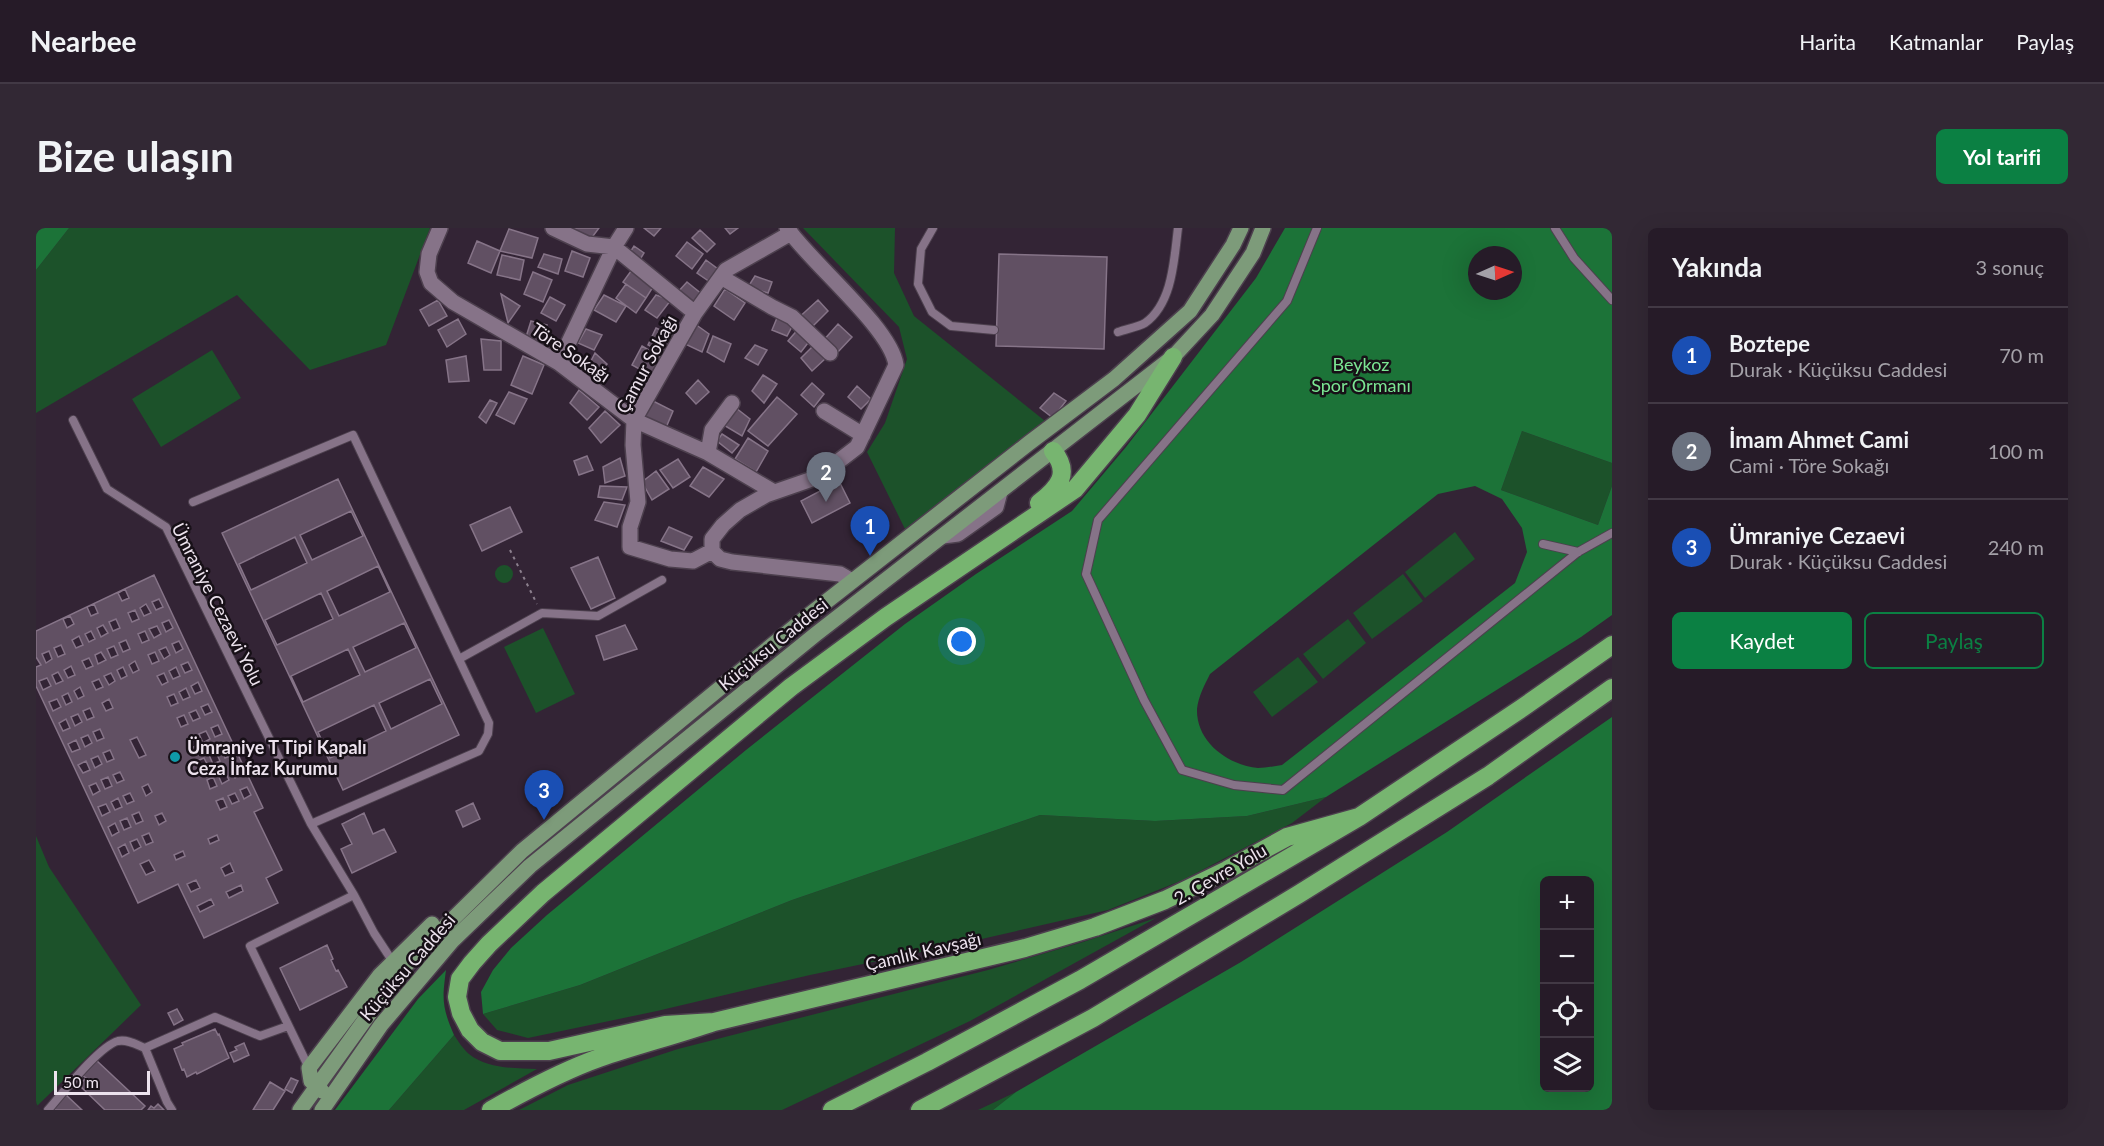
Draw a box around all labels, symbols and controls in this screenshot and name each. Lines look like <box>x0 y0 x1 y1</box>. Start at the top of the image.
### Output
text: Nearbee <box>30 24 137 58</box>
text: Harita <box>1799 29 1856 54</box>
text: Katmanlar <box>1889 29 1983 54</box>
text: Paylaş <box>2016 29 2074 54</box>
button: Yol tarifi <box>1936 129 2068 184</box>
text: Bize ulaşın <box>36 131 234 181</box>
north arrow <box>1468 246 1522 300</box>
text: Yakında <box>1672 251 1762 283</box>
text: 3 sonuç <box>1975 255 2044 279</box>
street label: Çamur Sokağı <box>611 311 681 417</box>
street label: Töre Sokağı <box>527 317 615 387</box>
text: Boztepe <box>1729 330 1810 357</box>
text: 1 <box>1686 343 1697 367</box>
text: 70 m <box>1999 343 2044 367</box>
park label: Beykoz Spor Ormanı <box>1311 353 1411 396</box>
text: Durak · Küçüksu Caddesi <box>1729 357 1947 381</box>
text: İmam Ahmet Cami <box>1729 426 1909 453</box>
text: 2 <box>1686 439 1697 463</box>
text: 100 m <box>1988 439 2044 463</box>
pin: 2 <box>806 452 846 502</box>
text: Cami · Töre Sokağı <box>1729 453 1889 477</box>
pin: 1 <box>850 506 890 556</box>
street label: Ümraniye Cezaevi Yolu <box>167 519 269 689</box>
text: Ümraniye Cezaevi <box>1729 522 1905 549</box>
text: 3 <box>1686 535 1697 559</box>
text: 240 m <box>1988 535 2044 559</box>
text: Durak · Küçüksu Caddesi <box>1729 549 1947 573</box>
street label: Küçüksu Caddesi <box>714 593 832 695</box>
button: Kaydet <box>1672 612 1852 669</box>
button: Paylaş <box>1864 612 2044 669</box>
your location <box>947 627 976 656</box>
place label: Ümraniye T Tipi Kapalı Ceza İnfaz Kurumu <box>187 736 367 779</box>
marker: Ümraniye T Tipi Kapalı Ceza İnfaz Kurumu <box>168 750 182 764</box>
pin: 3 <box>524 770 564 820</box>
street label: 2. Çevre Yolu <box>1170 839 1270 909</box>
map controls <box>1540 876 1594 1092</box>
button: + <box>1540 876 1594 930</box>
street label: Küçüksu Caddesi <box>355 909 459 1025</box>
street label: Çamlık Kavşağı <box>863 927 983 975</box>
button: − <box>1540 930 1594 984</box>
button: locate <box>1540 984 1594 1038</box>
button: layers <box>1540 1038 1594 1092</box>
scale bar <box>54 1068 150 1096</box>
text: 50 m <box>63 1072 99 1091</box>

